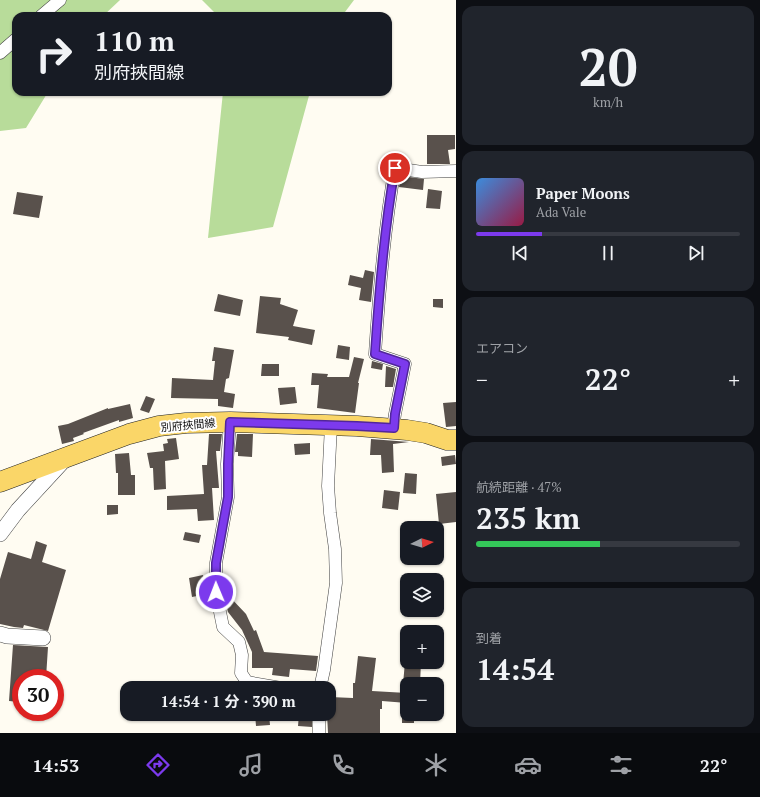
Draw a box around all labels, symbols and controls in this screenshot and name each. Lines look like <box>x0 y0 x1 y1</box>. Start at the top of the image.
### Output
text: 110 m <box>94 22 175 59</box>
icon: right <box>28 28 80 80</box>
text: 20 <box>579 32 637 101</box>
text: 別府挾間線 <box>94 60 184 84</box>
text: km/h <box>593 93 623 111</box>
pin <box>378 151 412 185</box>
icon: arrive <box>384 157 406 179</box>
text: Paper Moons <box>536 183 630 203</box>
text: Ada Vale <box>536 203 586 221</box>
icon: previous <box>509 242 531 264</box>
icon: pause <box>597 242 619 264</box>
icon: next <box>685 242 707 264</box>
text: エアコン <box>476 339 528 357</box>
text: 22° <box>585 359 631 399</box>
text: − <box>476 365 488 394</box>
text: + <box>728 365 740 394</box>
street label: 別府挾間線 <box>160 416 216 434</box>
text: 航続距離 · 47% <box>476 478 562 496</box>
text: 235 km <box>476 498 580 538</box>
north arrow <box>400 521 444 565</box>
map controls <box>400 521 444 721</box>
position arrow <box>195 571 237 613</box>
button: layers <box>400 573 444 617</box>
button: + <box>400 625 444 669</box>
text: 到着 <box>476 629 502 647</box>
text: 14:54 <box>476 649 554 689</box>
speed limit sign: 30 <box>12 669 64 721</box>
button: − <box>400 677 444 721</box>
text: 14:54 · 1 分 · 390 m <box>161 691 296 711</box>
icon: directions <box>144 751 172 779</box>
icon: music <box>237 751 265 779</box>
icon: phone <box>329 751 357 779</box>
icon: climate <box>422 751 450 779</box>
icon: car <box>514 751 542 779</box>
icon: filters <box>607 751 635 779</box>
text: 14:53 <box>32 753 79 777</box>
text: 22° <box>700 753 728 777</box>

